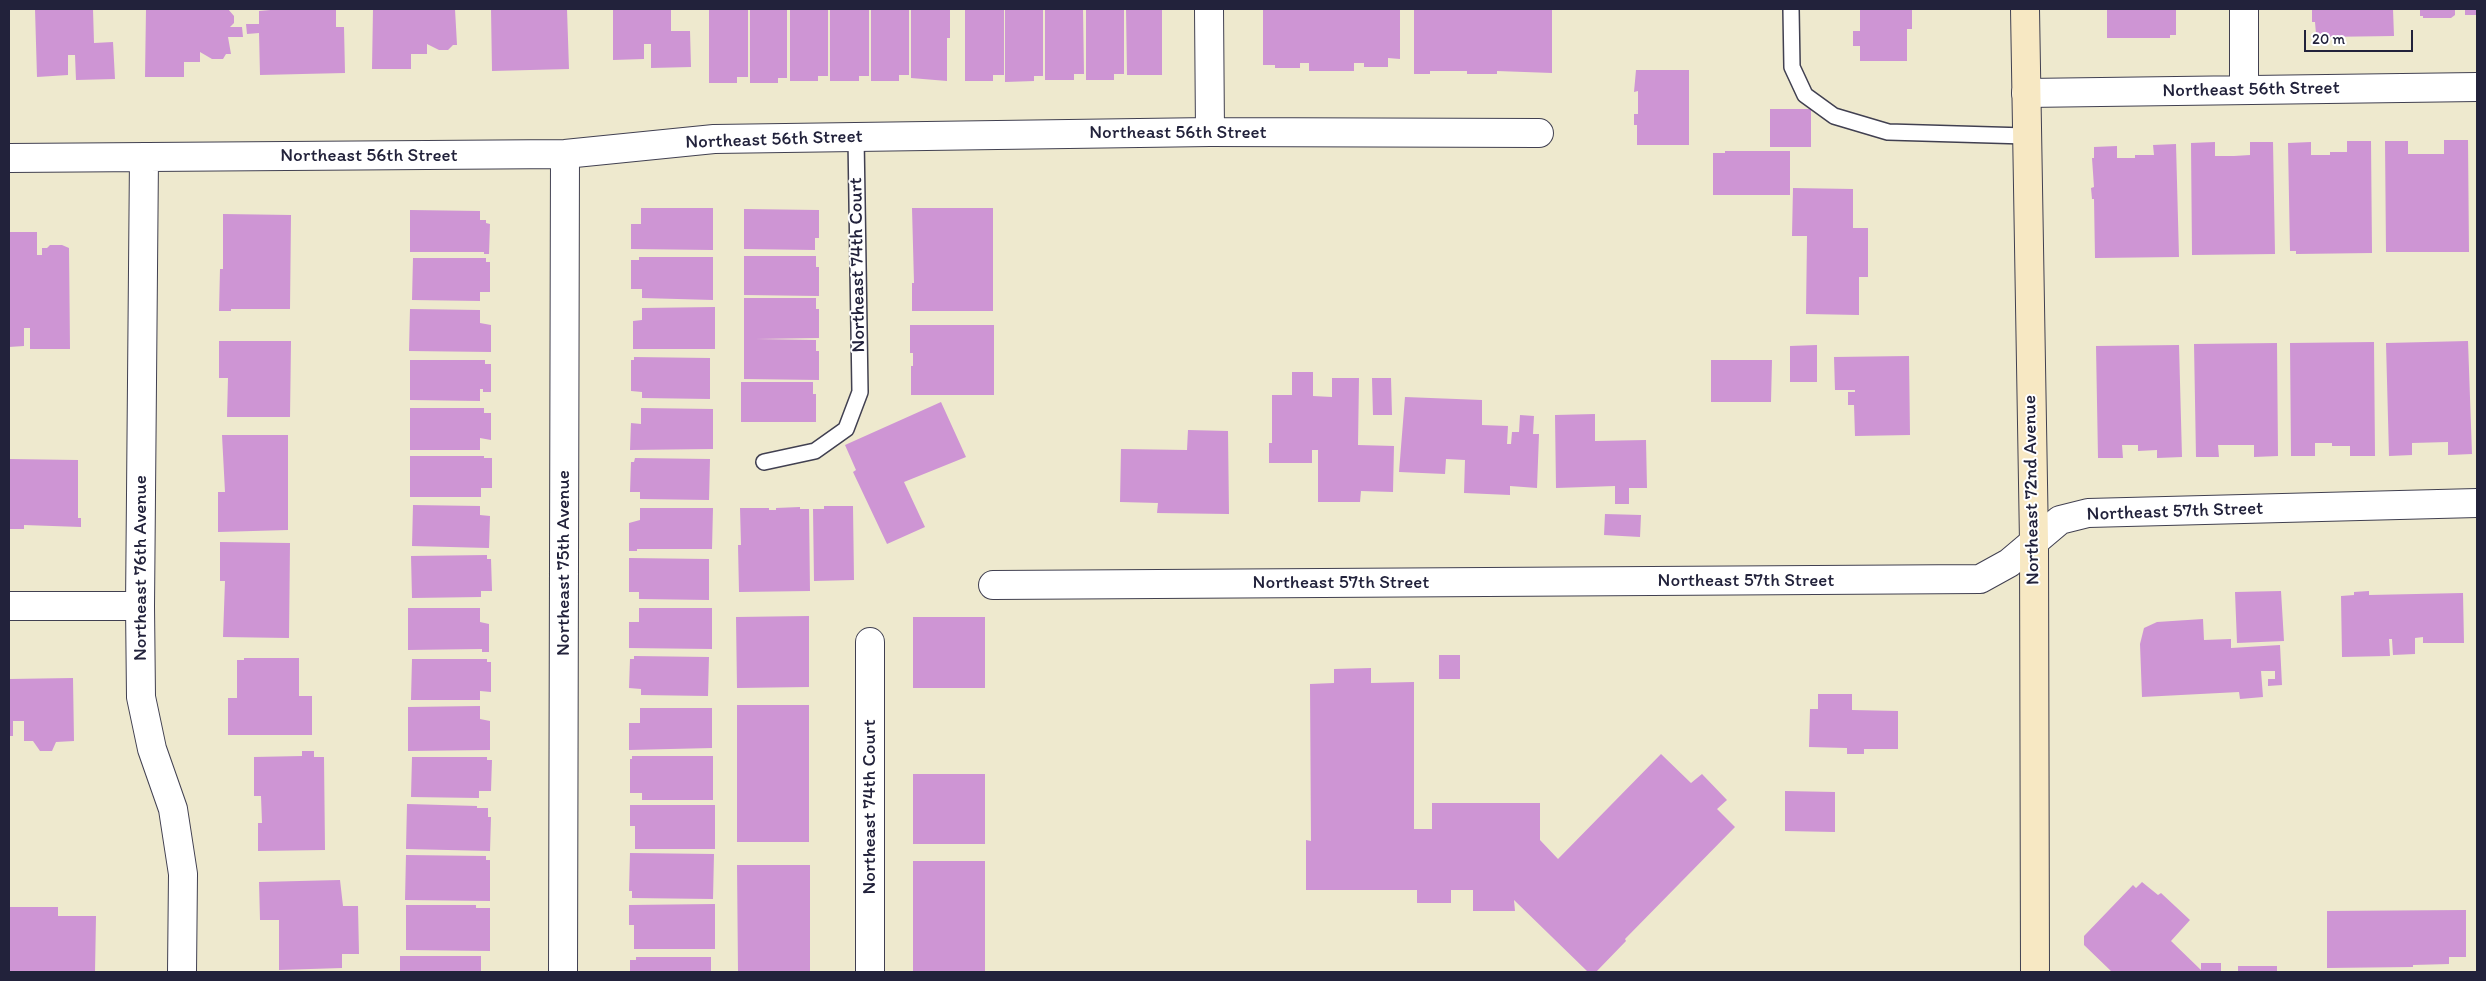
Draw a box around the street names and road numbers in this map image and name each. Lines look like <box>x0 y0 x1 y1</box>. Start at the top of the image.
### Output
street label: Northeast 56th Street <box>2162 77 2340 103</box>
street label: Northeast 56th Street <box>1089 122 1267 144</box>
street label: Northeast 56th Street <box>685 126 863 154</box>
street label: Northeast 56th Street <box>280 145 458 167</box>
street label: Northeast 74th Court <box>845 177 871 353</box>
street label: Northeast 72nd Avenue <box>2019 395 2045 585</box>
street label: Northeast 75th Avenue <box>553 470 575 656</box>
street label: Northeast 76th Avenue <box>130 475 152 661</box>
street label: Northeast 57th Street <box>2086 498 2264 526</box>
street label: Northeast 57th Street <box>1658 570 1834 592</box>
street label: Northeast 57th Street <box>1253 572 1429 594</box>
street label: Northeast 74th Court <box>859 720 881 894</box>

